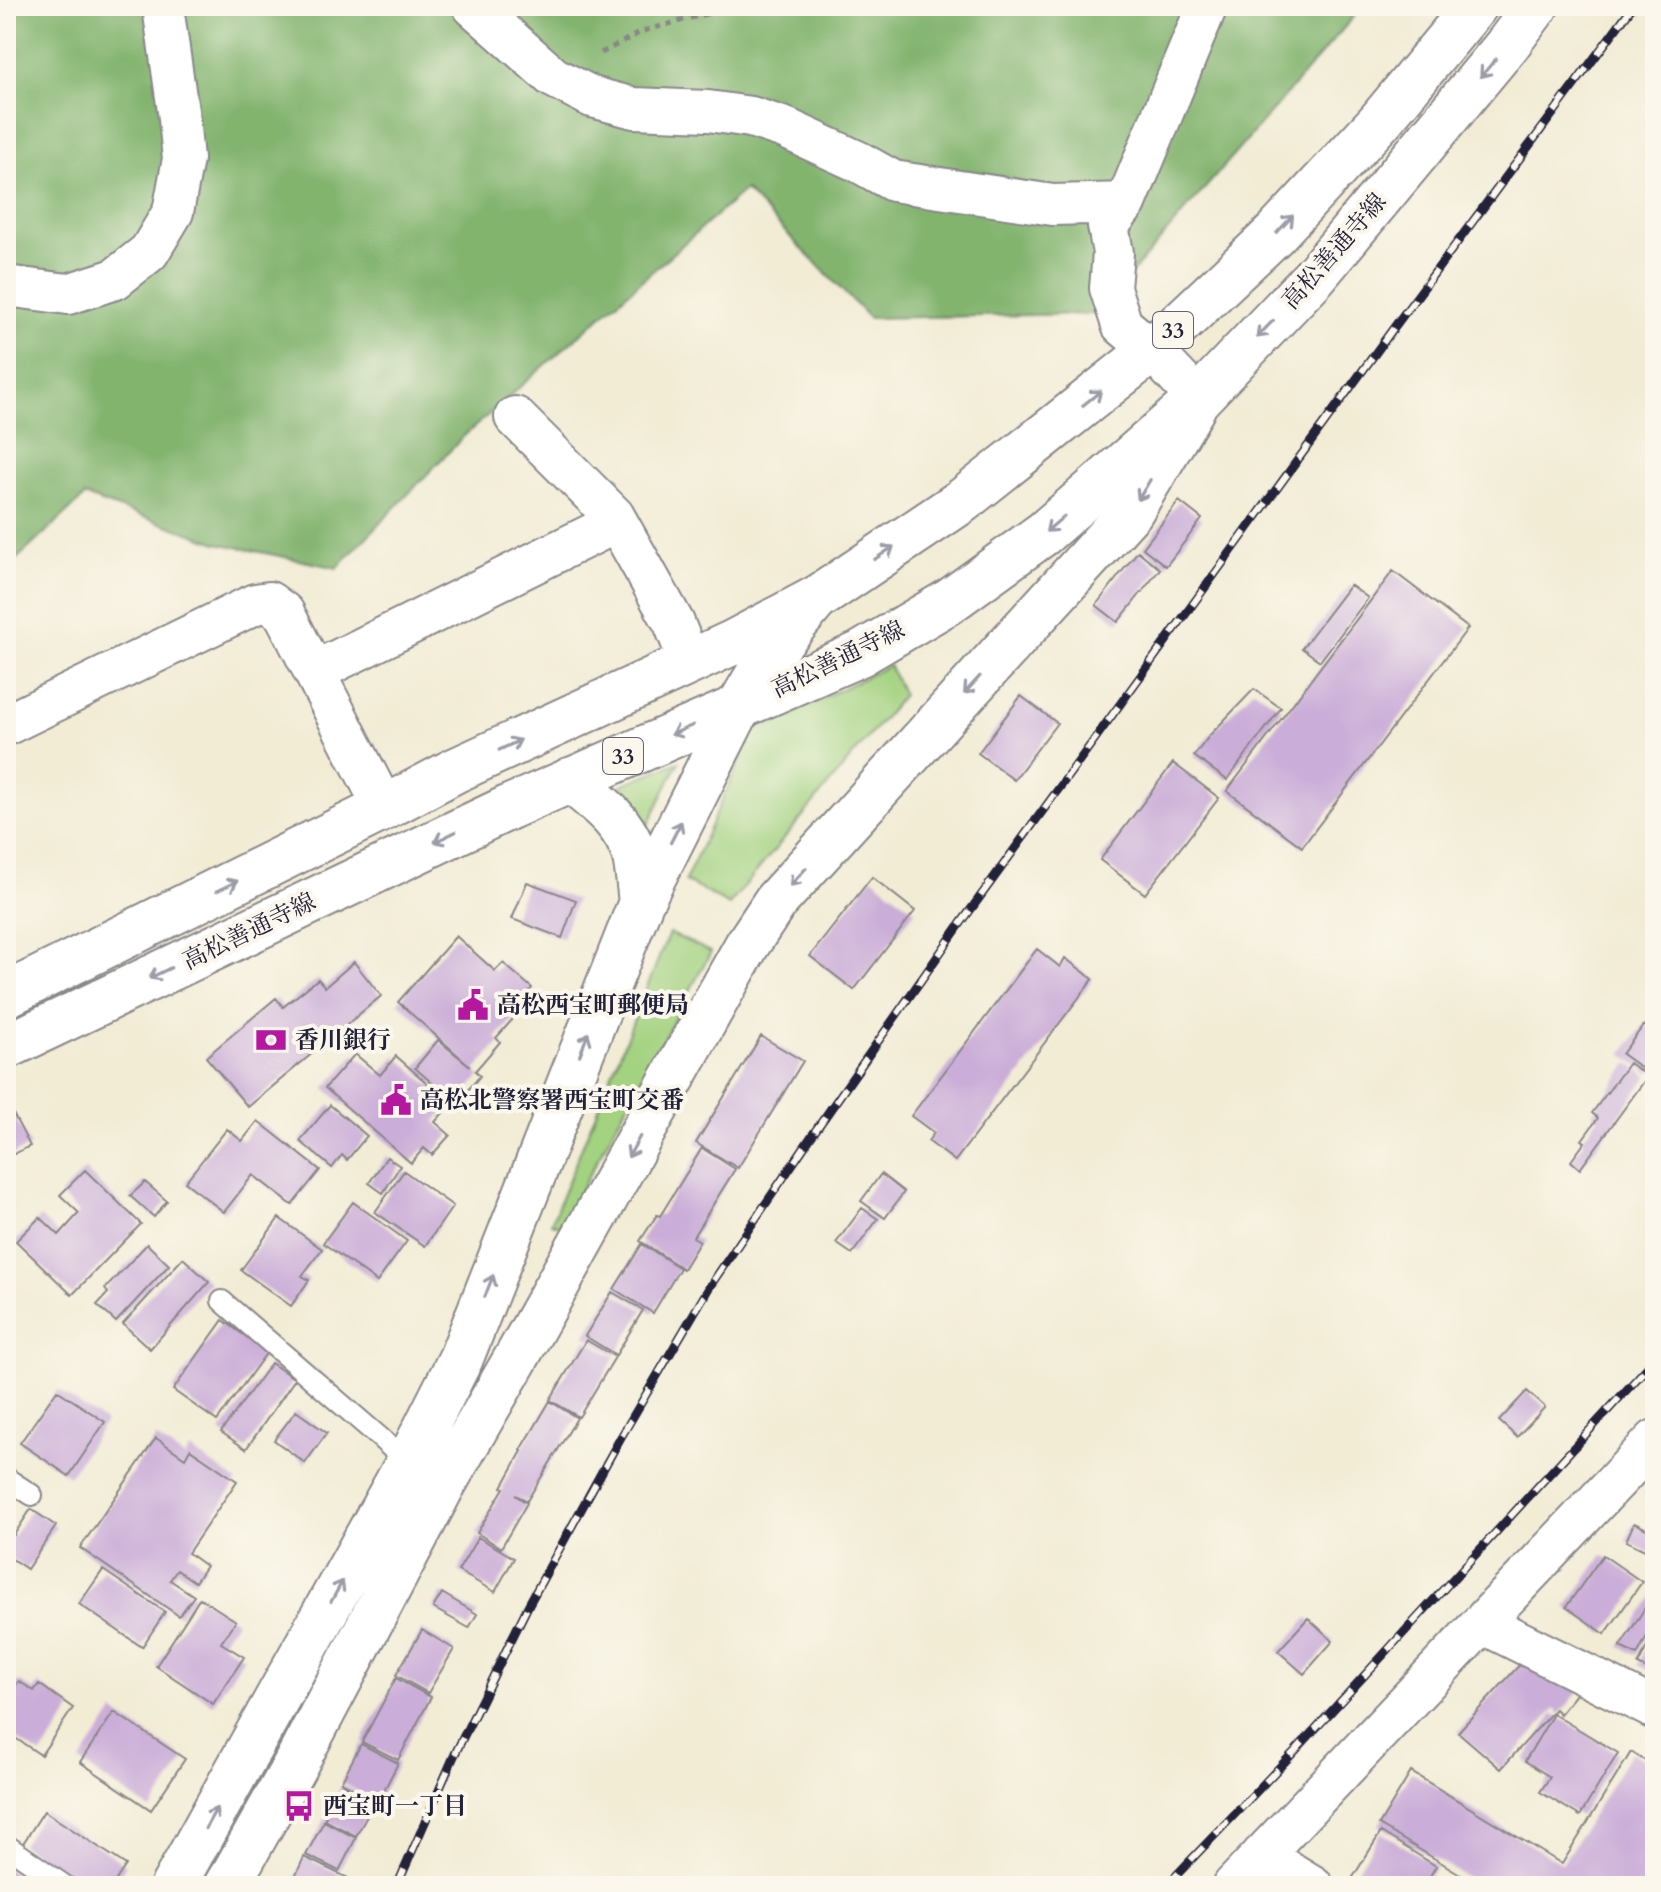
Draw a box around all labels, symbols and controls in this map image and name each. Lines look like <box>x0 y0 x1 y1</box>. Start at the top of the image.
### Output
one-way arrow <box>1479 57 1497 77</box>
street label: 高松善通寺線 <box>1275 186 1394 316</box>
one-way arrow <box>1275 214 1293 234</box>
road number: 33 <box>1153 312 1193 348</box>
one-way arrow <box>1255 319 1274 339</box>
one-way arrow <box>1081 389 1102 406</box>
one-way arrow <box>1135 478 1151 501</box>
one-way arrow <box>1045 514 1065 532</box>
one-way arrow <box>872 545 894 562</box>
street label: 高松善通寺線 <box>766 613 910 706</box>
one-way arrow <box>964 674 982 694</box>
one-way arrow <box>671 724 695 739</box>
one-way arrow <box>497 737 521 752</box>
road number: 33 <box>603 738 643 774</box>
one-way arrow <box>669 821 684 845</box>
one-way arrow <box>434 830 458 845</box>
one-way arrow <box>789 867 807 887</box>
one-way arrow <box>214 878 238 893</box>
street label: 高松善通寺線 <box>177 885 321 978</box>
one-way arrow <box>149 966 173 981</box>
public building icon: 高松西宝町郵便局 <box>456 988 490 1022</box>
place label: 高松西宝町郵便局 <box>497 989 689 1022</box>
bank icon: 香川銀行 <box>254 1023 288 1057</box>
place label: 香川銀行 <box>295 1024 391 1057</box>
one-way arrow <box>578 1032 592 1057</box>
public building icon: 高松北警察署西宝町交番 <box>379 1083 413 1117</box>
place label: 高松北警察署西宝町交番 <box>420 1084 684 1117</box>
one-way arrow <box>626 1135 642 1158</box>
one-way arrow <box>483 1274 497 1299</box>
one-way arrow <box>330 1579 345 1603</box>
bus stop icon: 西宝町一丁目 <box>282 1789 316 1823</box>
place label: 西宝町一丁目 <box>323 1790 467 1823</box>
one-way arrow <box>203 1807 219 1830</box>

